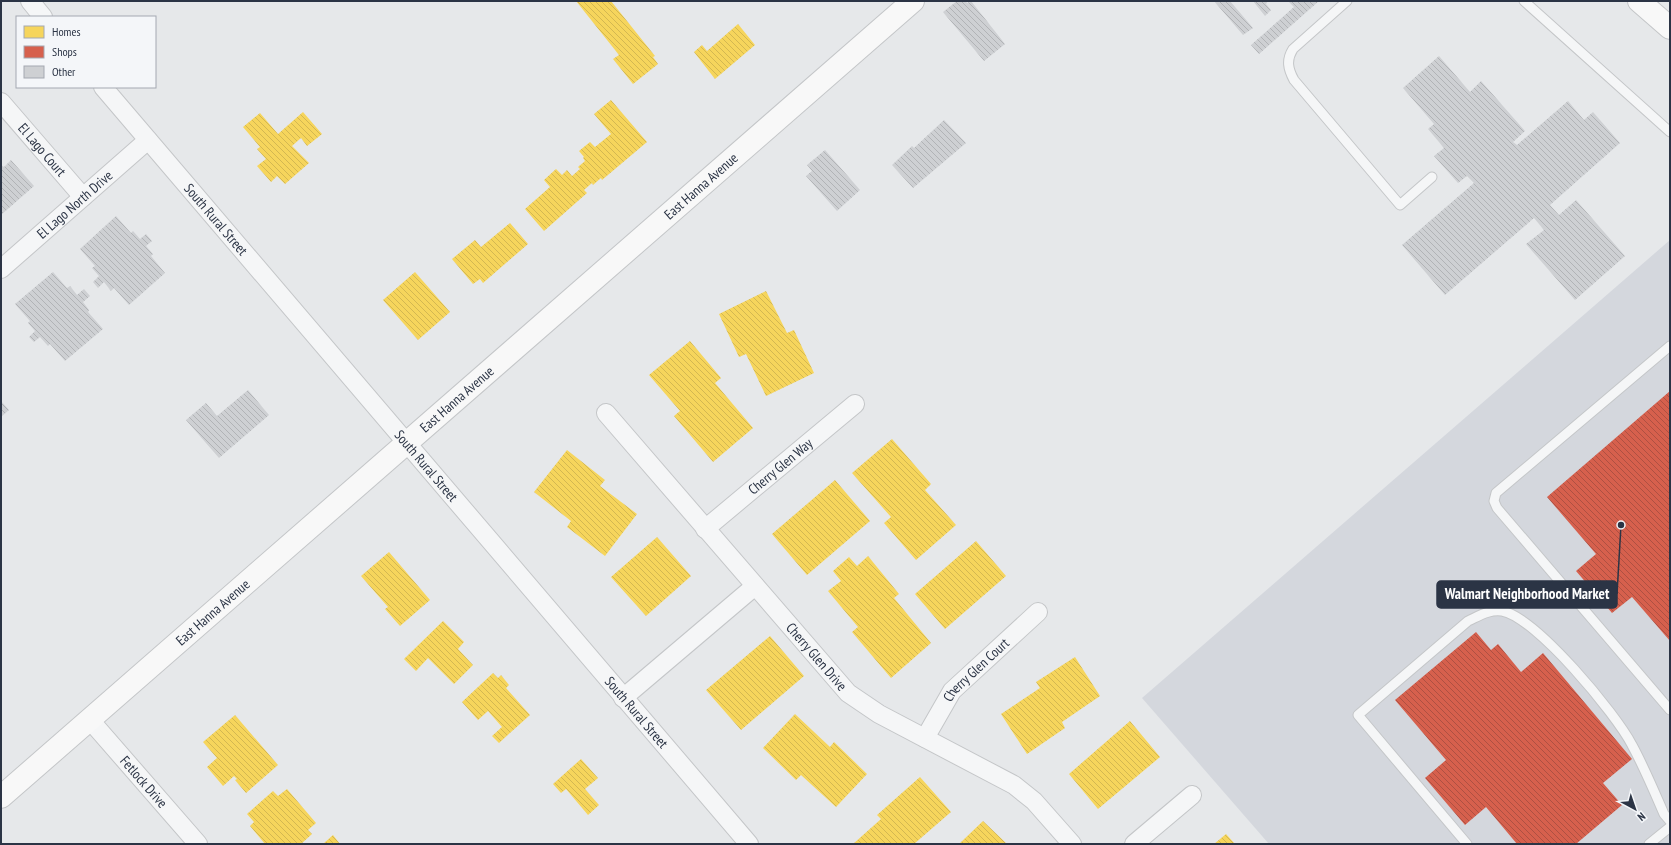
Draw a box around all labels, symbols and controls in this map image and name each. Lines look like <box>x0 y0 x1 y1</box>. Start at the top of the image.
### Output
legend <box>16 16 156 88</box>
text: Homes <box>52 24 80 39</box>
text: Shops <box>52 44 77 59</box>
text: Other <box>52 64 76 79</box>
street label: El Lago Court <box>14 119 70 180</box>
street label: East Hanna Avenue <box>660 149 742 223</box>
street label: El Lago North Drive <box>33 166 116 242</box>
street label: South Rural Street <box>180 180 252 259</box>
street label: East Hanna Avenue <box>416 362 498 436</box>
street label: South Rural Street <box>391 426 462 505</box>
street label: Cherry Glen Way <box>744 434 817 498</box>
street label: East Hanna Avenue <box>172 575 254 649</box>
callout: Walmart Neighborhood Market <box>1437 581 1617 608</box>
text: Walmart Neighborhood Market <box>1444 584 1610 603</box>
street label: Cherry Glen Drive <box>782 619 851 695</box>
street label: Cherry Glen Court <box>939 634 1013 705</box>
street label: South Rural Street <box>601 673 672 752</box>
street label: Fetlock Drive <box>116 752 172 812</box>
north arrow <box>1615 789 1655 829</box>
text: N <box>1635 809 1648 824</box>

